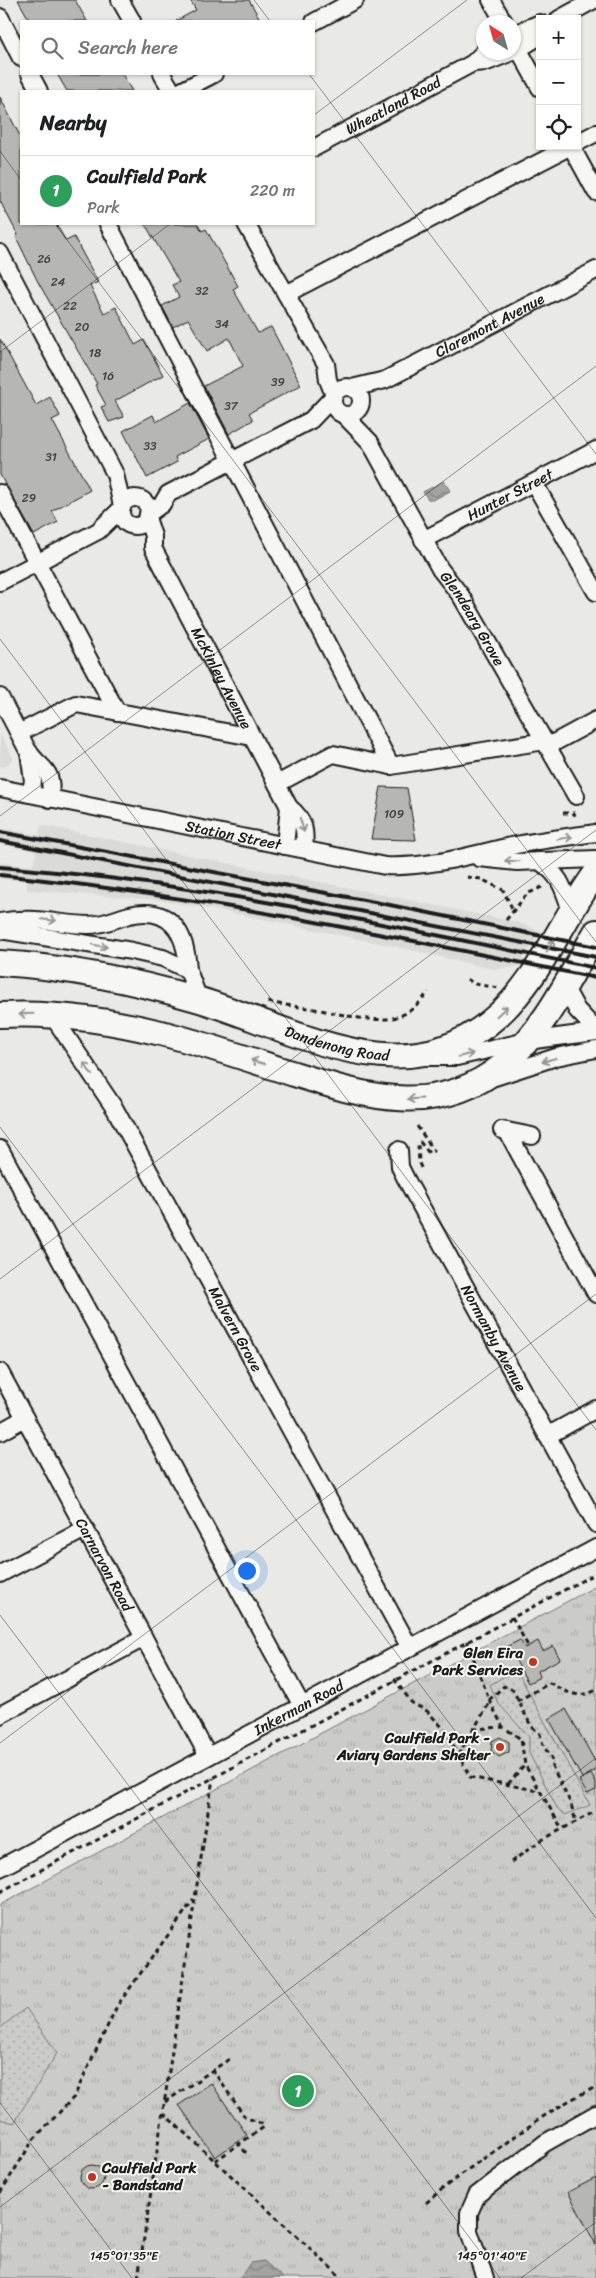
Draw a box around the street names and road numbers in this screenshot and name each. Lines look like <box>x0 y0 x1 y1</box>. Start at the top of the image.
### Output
street label: Wheatland Road <box>341 69 447 142</box>
street label: Claremont Avenue <box>430 286 549 365</box>
street label: Hunter Street <box>462 461 559 528</box>
street label: Glendearg Grove <box>433 565 512 672</box>
street label: McKinley Avenue <box>184 622 259 734</box>
street label: Station Street <box>183 813 284 858</box>
street label: Dandenong Road <box>281 1018 391 1068</box>
street label: Normanby Avenue <box>453 1280 534 1397</box>
street label: Malvern Grove <box>201 1281 270 1377</box>
street label: Carnarvon Road <box>68 1513 141 1617</box>
street label: Inkerman Road <box>248 1672 349 1743</box>

